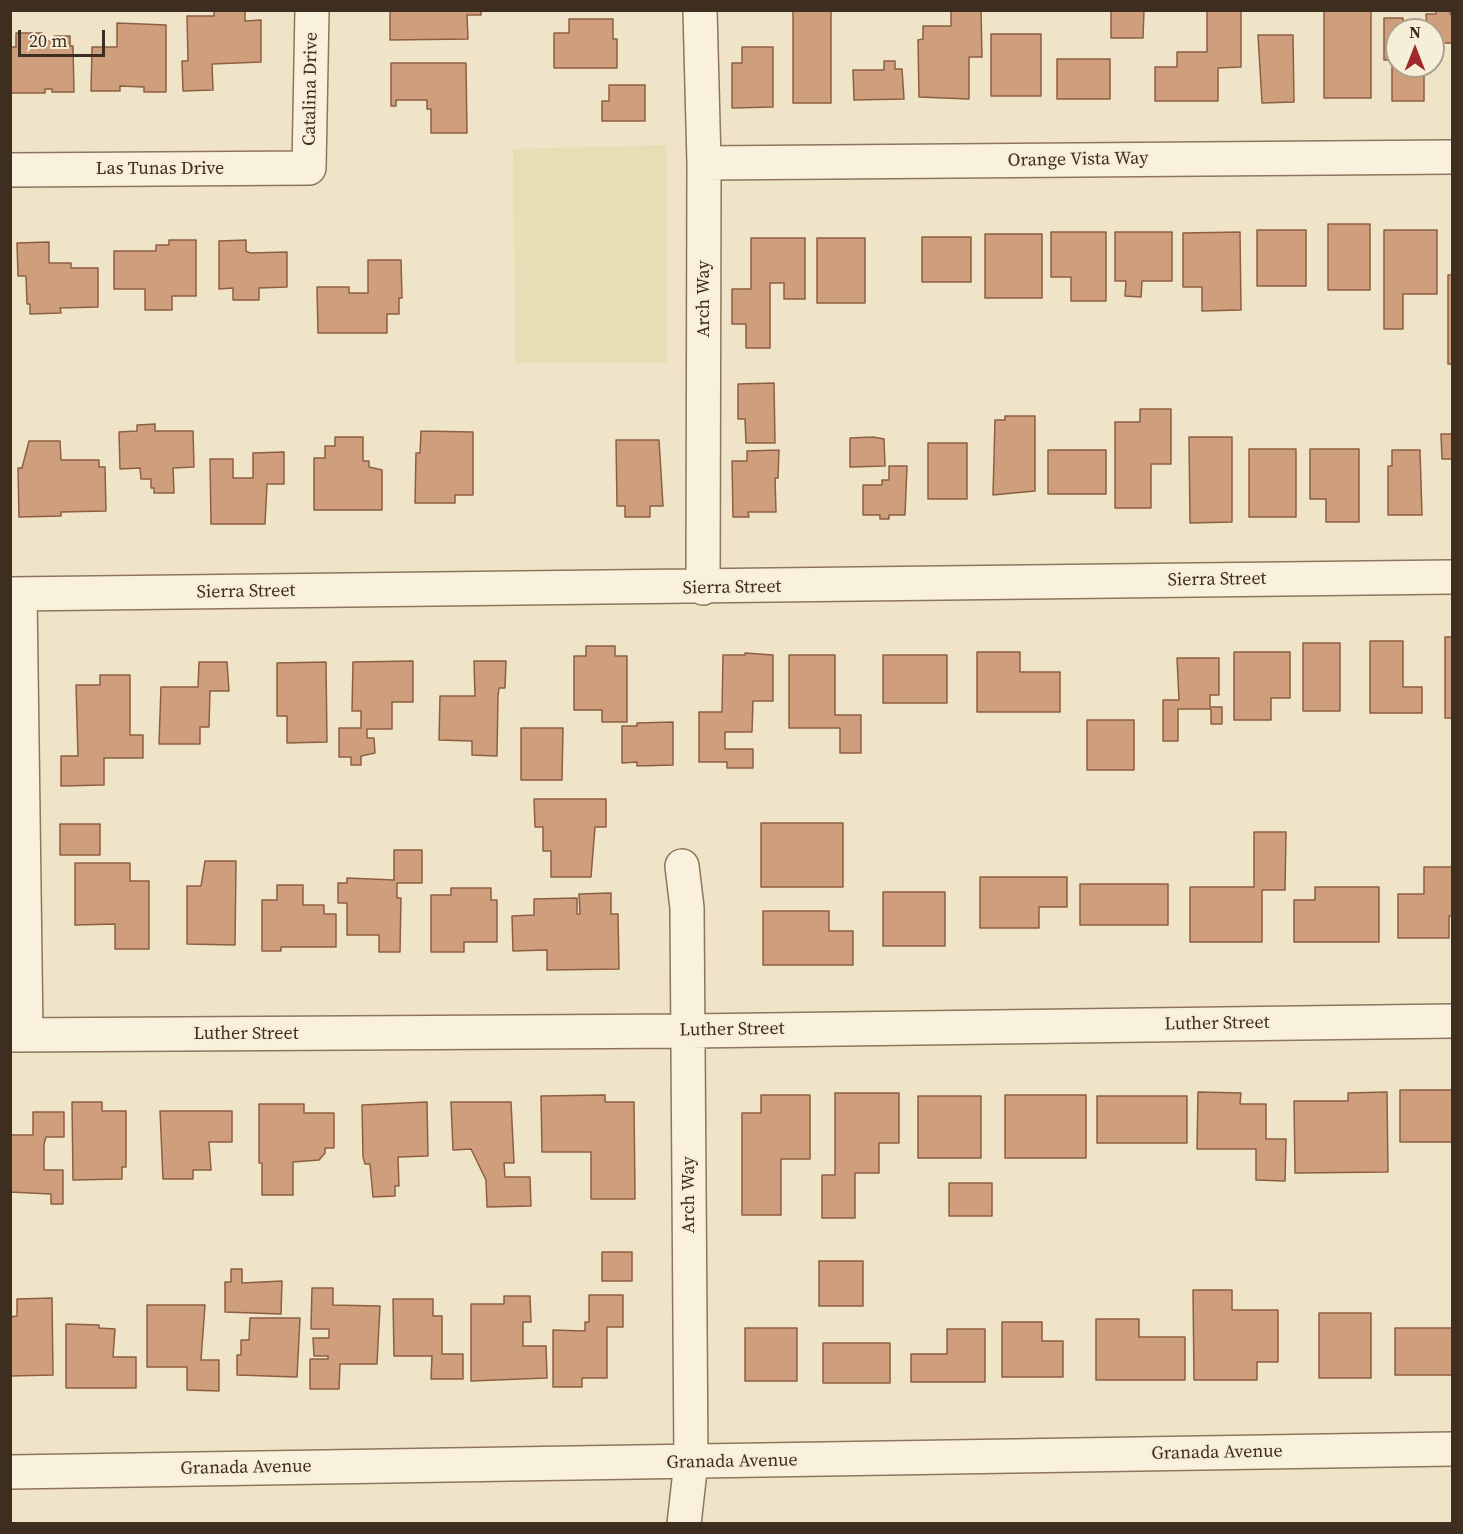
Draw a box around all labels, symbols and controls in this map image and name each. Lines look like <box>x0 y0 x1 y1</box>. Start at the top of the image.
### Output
scale bar <box>21 18 108 56</box>
north arrow <box>1385 18 1445 78</box>
text: N <box>1409 21 1421 43</box>
text: 20 m <box>29 28 67 53</box>
street label: Catalina Drive <box>299 32 323 146</box>
street label: Orange Vista Way <box>1007 148 1149 172</box>
street label: Las Tunas Drive <box>96 158 224 180</box>
street label: Arch Way <box>693 260 715 338</box>
street label: Sierra Street <box>1167 568 1267 592</box>
street label: Sierra Street <box>682 576 782 600</box>
street label: Sierra Street <box>196 580 296 604</box>
street label: Luther Street <box>1164 1012 1270 1036</box>
street label: Luther Street <box>679 1018 785 1042</box>
street label: Luther Street <box>194 1023 298 1045</box>
street label: Arch Way <box>678 1156 700 1234</box>
street label: Granada Avenue <box>1151 1441 1283 1465</box>
street label: Granada Avenue <box>666 1450 798 1474</box>
street label: Granada Avenue <box>180 1456 312 1480</box>

